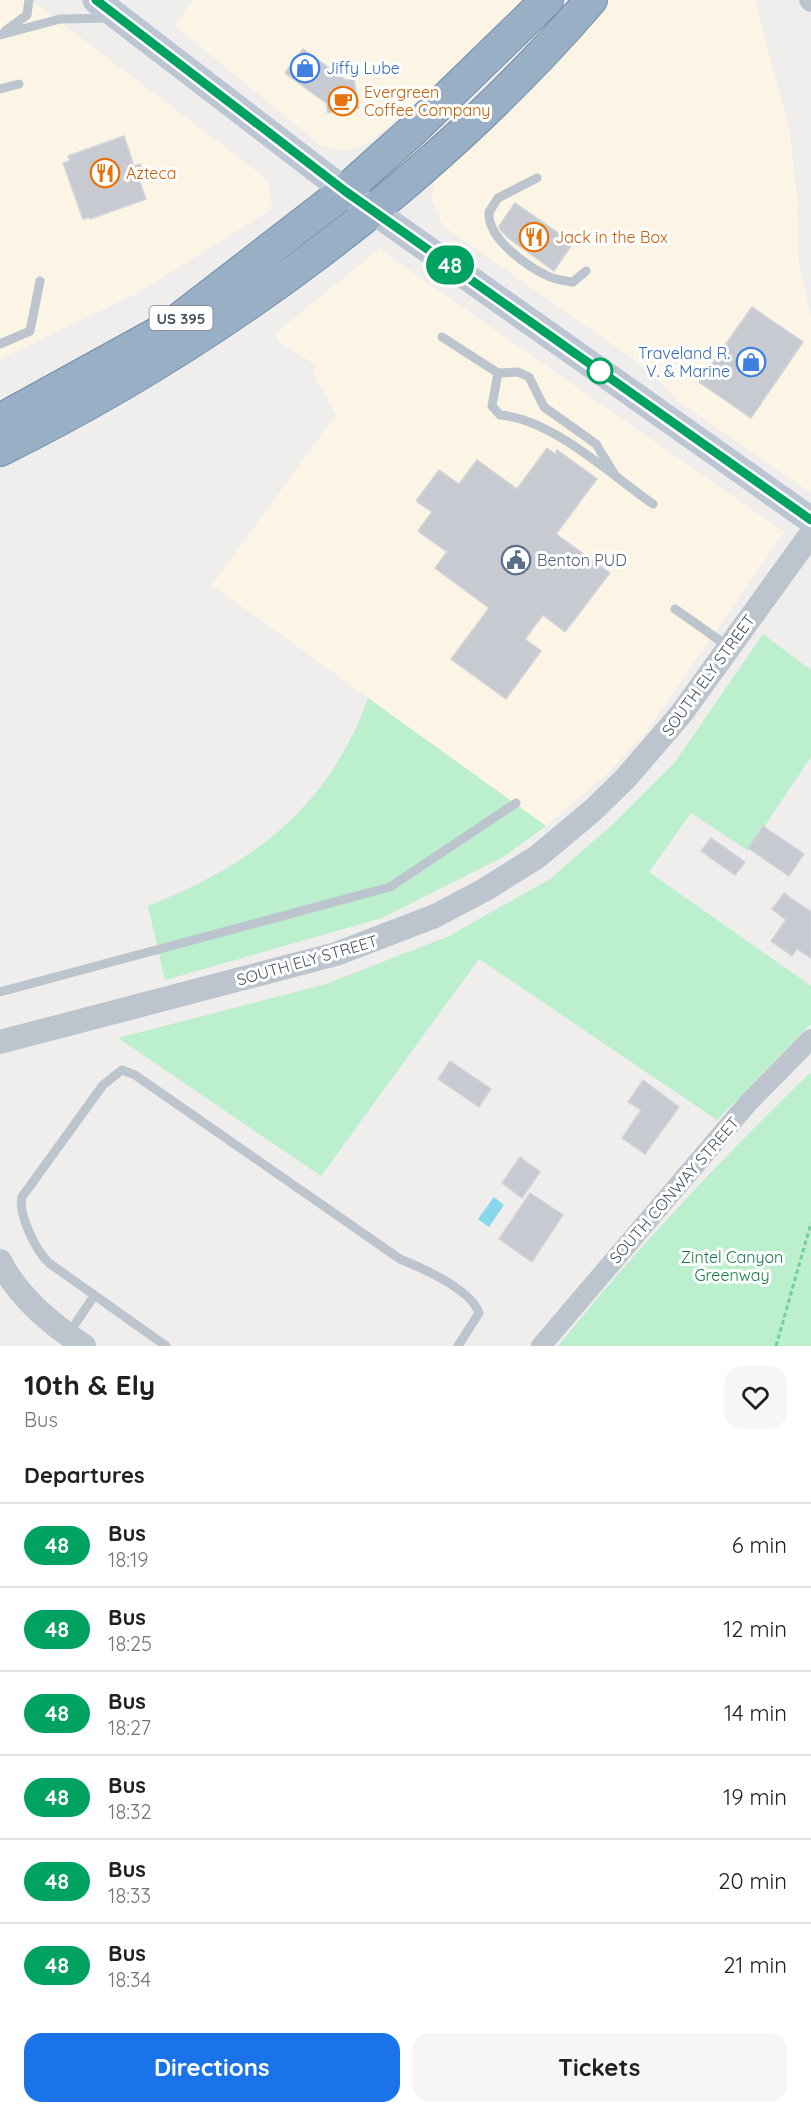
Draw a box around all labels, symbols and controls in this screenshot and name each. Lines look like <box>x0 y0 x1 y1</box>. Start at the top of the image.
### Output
shop icon: Jiffy Lube <box>289 52 321 84</box>
place label: Jiffy Lube <box>326 58 400 78</box>
place label: Evergreen Coffee Company <box>364 82 490 120</box>
cafe icon: Evergreen Coffee Company <box>327 85 359 117</box>
restaurant icon: Azteca <box>89 157 121 189</box>
place label: Azteca <box>126 163 176 183</box>
restaurant icon: Jack in the Box <box>518 221 550 253</box>
place label: Jack in the Box <box>555 227 668 247</box>
line badge: 48 <box>423 246 477 284</box>
text: 48 <box>438 252 462 278</box>
road number: US 395 <box>150 306 213 330</box>
place label: Traveland R. V. & Marine <box>638 343 730 381</box>
shop icon: Traveland R. V. & Marine <box>735 346 767 378</box>
unlabelled marker <box>587 358 613 384</box>
public building icon: Benton PUD <box>500 544 532 576</box>
place label: Benton PUD <box>537 550 627 570</box>
street label: SOUTH ELY STREET <box>657 610 759 740</box>
street label: SOUTH ELY STREET <box>234 930 380 990</box>
street label: SOUTH CONWAY STREET <box>605 1112 743 1267</box>
park label: Zintel Canyon Greenway <box>681 1247 783 1285</box>
button: heart <box>724 1366 787 1429</box>
text: 10th & Ely <box>24 1367 155 1402</box>
text: Bus <box>24 1407 58 1432</box>
text: Departures <box>24 1461 145 1489</box>
text: Bus <box>108 1519 146 1547</box>
text: 6 min <box>732 1531 787 1559</box>
text: 48 <box>45 1532 69 1558</box>
text: 18:19 <box>108 1547 149 1572</box>
text: Bus <box>108 1603 146 1631</box>
text: 12 min <box>723 1615 787 1643</box>
text: 48 <box>45 1616 69 1642</box>
text: 18:25 <box>108 1631 152 1656</box>
text: Bus <box>108 1687 146 1715</box>
text: 14 min <box>724 1699 787 1727</box>
text: 48 <box>45 1700 69 1726</box>
text: 18:27 <box>108 1715 151 1740</box>
text: Bus <box>108 1771 146 1799</box>
text: 19 min <box>723 1783 787 1811</box>
text: 48 <box>45 1784 69 1810</box>
text: 18:32 <box>108 1799 152 1824</box>
text: Bus <box>108 1855 146 1883</box>
text: 20 min <box>718 1867 787 1895</box>
text: 48 <box>45 1868 69 1894</box>
text: 18:33 <box>108 1883 151 1908</box>
text: Bus <box>108 1939 146 1967</box>
text: 21 min <box>723 1951 787 1979</box>
text: 48 <box>45 1952 69 1978</box>
text: 18:34 <box>108 1967 151 1992</box>
button: Directions <box>24 2033 400 2102</box>
button: Tickets <box>412 2033 787 2102</box>

